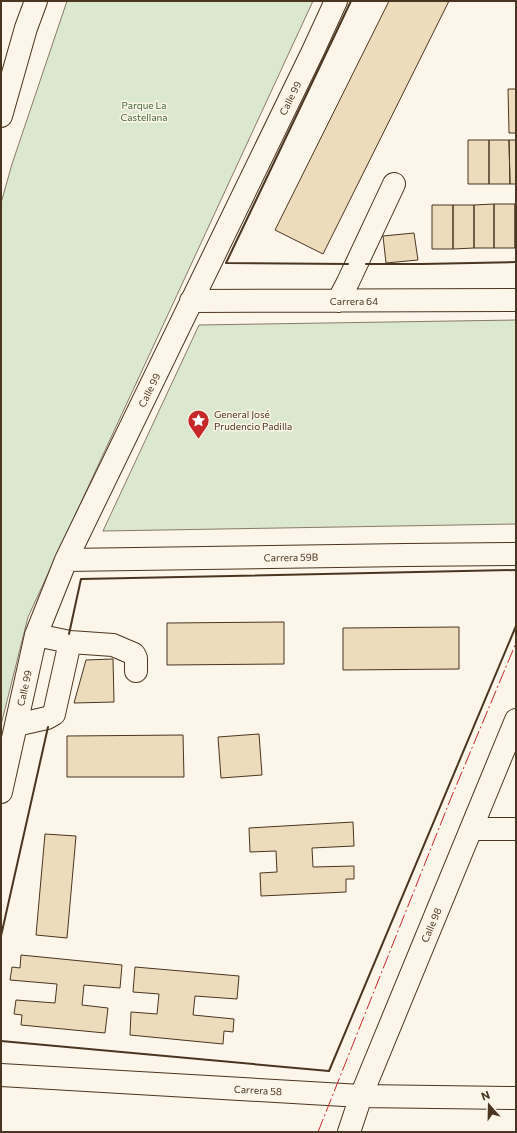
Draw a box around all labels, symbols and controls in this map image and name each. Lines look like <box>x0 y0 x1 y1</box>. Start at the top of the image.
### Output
street label: Calle 99 <box>277 79 303 117</box>
park label: Parque La Castellana <box>120 99 168 123</box>
street label: Carrera 64 <box>330 295 378 307</box>
street label: Calle 99 <box>136 371 162 409</box>
place icon: General José Prudencio Padilla <box>185 407 211 440</box>
place label: General José Prudencio Padilla <box>214 408 292 432</box>
street label: Carrera 59B <box>264 551 319 563</box>
street label: Calle 99 <box>14 669 34 707</box>
street label: Calle 98 <box>418 906 444 944</box>
street label: Carrera 58 <box>234 1083 282 1097</box>
north arrow <box>469 1085 509 1125</box>
text: N <box>479 1088 492 1103</box>

